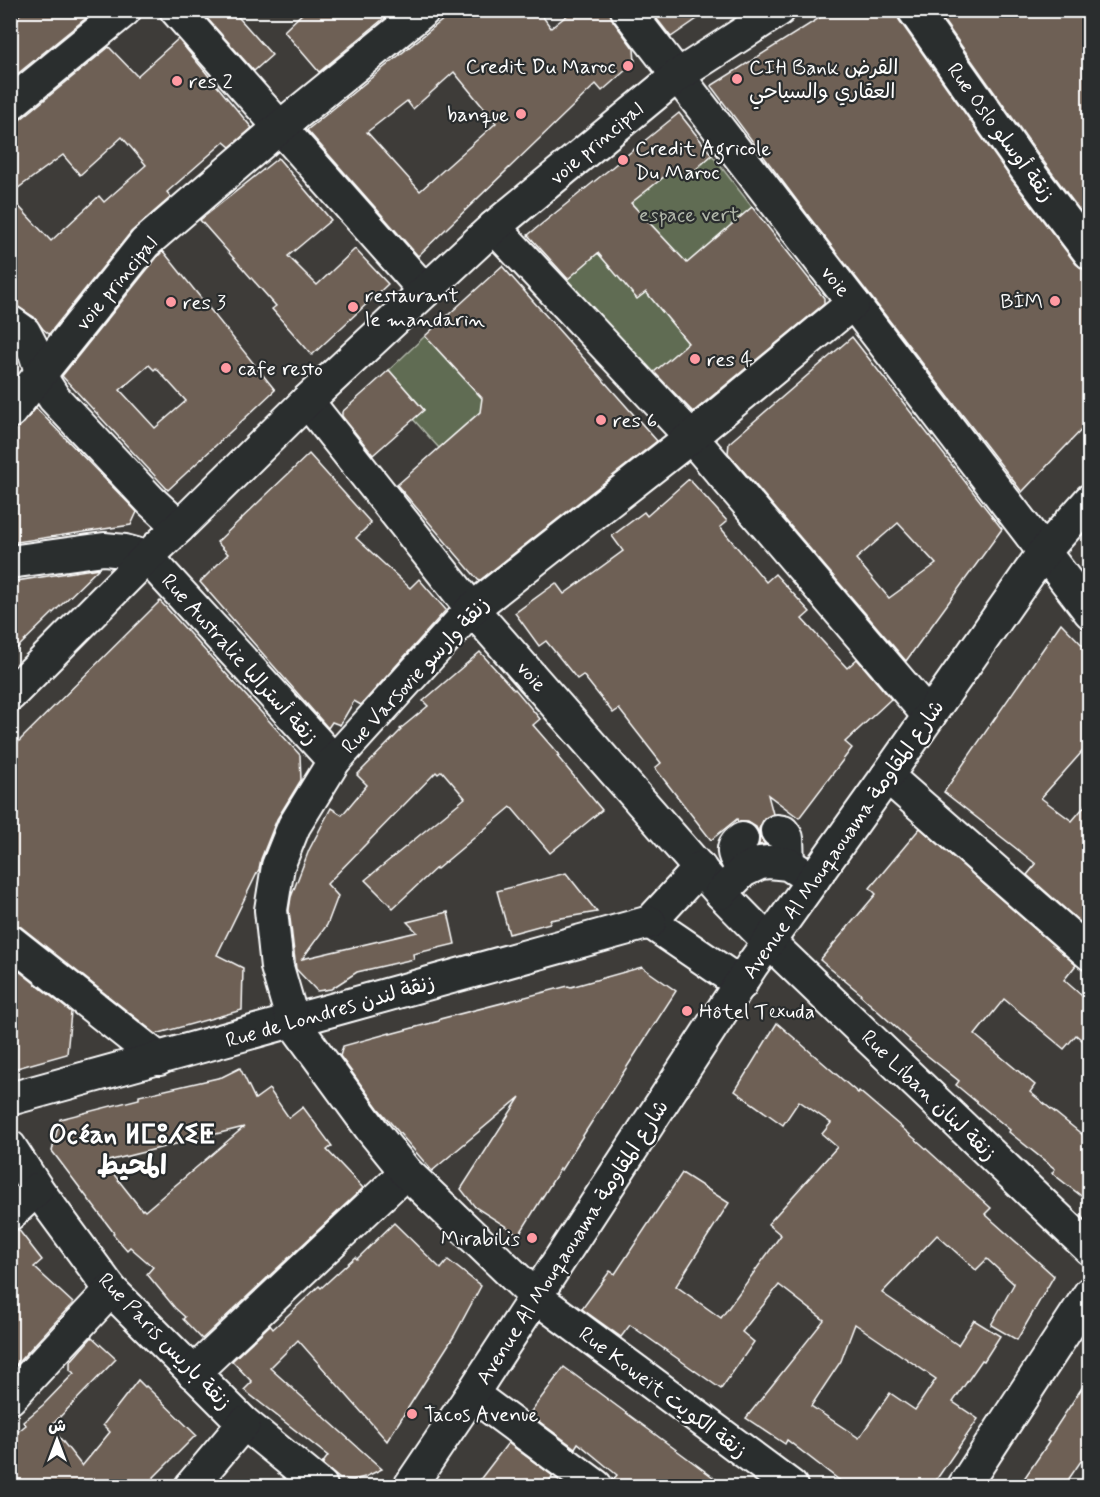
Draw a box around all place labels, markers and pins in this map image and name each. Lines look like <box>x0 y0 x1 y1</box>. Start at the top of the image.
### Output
place label: Credit Du Maroc <box>465 53 616 81</box>
place label: CIH Bank القرض العقاري والسياحي <box>749 54 898 110</box>
marker: Credit Du Maroc <box>621 59 635 73</box>
place label: res 2 <box>189 68 233 96</box>
marker: CIH Bank القرض العقاري والسياحي <box>730 72 744 86</box>
marker: res 2 <box>170 74 184 88</box>
place label: banque <box>447 101 509 129</box>
marker: banque <box>514 107 528 121</box>
place label: Credit Agricole Du Maroc <box>635 135 771 187</box>
marker: Credit Agricole Du Maroc <box>616 153 630 167</box>
place label: restaurant le mandarin <box>365 282 486 334</box>
place label: BİM <box>1000 288 1043 316</box>
place label: res 3 <box>183 289 227 317</box>
marker: BİM <box>1048 294 1062 308</box>
marker: res 3 <box>164 295 178 309</box>
marker: restaurant le mandarin <box>346 300 360 314</box>
place label: res 4 <box>707 346 753 374</box>
marker: res 4 <box>688 352 702 366</box>
place label: cafe resto <box>238 355 323 383</box>
marker: cafe resto <box>219 361 233 375</box>
place label: res 6 <box>613 407 657 435</box>
marker: res 6 <box>594 413 608 427</box>
place label: Hôtel Texuda <box>699 998 815 1026</box>
marker: Hôtel Texuda <box>680 1004 694 1018</box>
place label: Mirabilis <box>441 1225 520 1253</box>
marker: Mirabilis <box>525 1231 539 1245</box>
place label: Tacos Avenue <box>424 1401 539 1429</box>
marker: Tacos Avenue <box>405 1407 419 1421</box>

